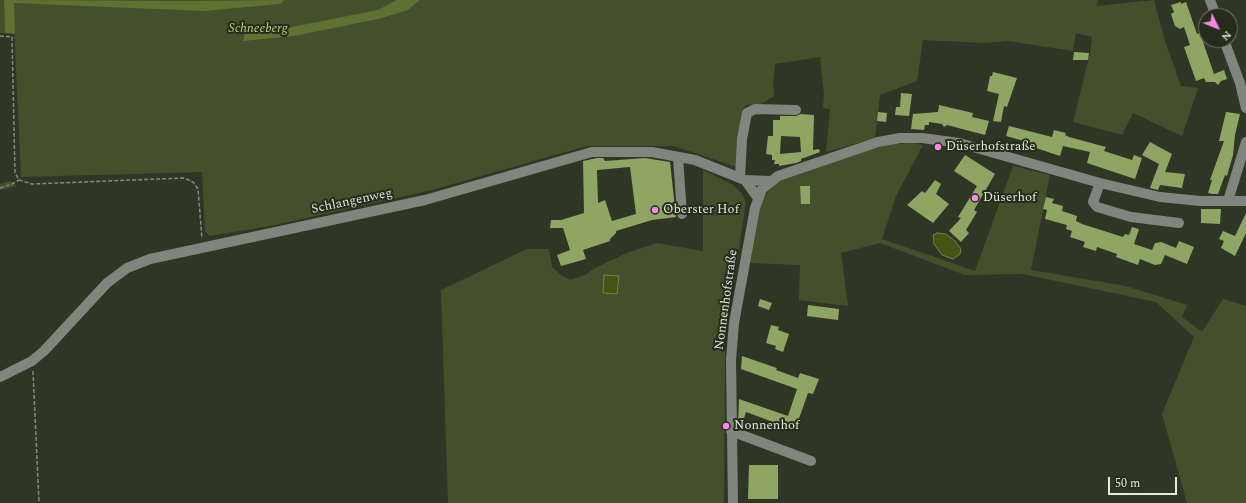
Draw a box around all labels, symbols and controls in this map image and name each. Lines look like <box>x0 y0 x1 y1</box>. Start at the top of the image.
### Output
north arrow <box>1198 8 1238 48</box>
park label: Schneeberg <box>229 21 287 37</box>
text: N <box>1217 27 1236 45</box>
place label: Düserhofstraße <box>946 139 1035 155</box>
marker: Düserhofstraße <box>933 142 943 152</box>
street label: Schlangenweg <box>310 186 394 218</box>
place label: Düserhof <box>983 190 1036 206</box>
marker: Düserhof <box>970 193 980 203</box>
place label: Oberster Hof <box>663 202 739 218</box>
marker: Oberster Hof <box>650 205 660 215</box>
street label: Nonnenhofstraße <box>712 249 742 351</box>
place label: Nonnenhof <box>734 418 799 434</box>
marker: Nonnenhof <box>721 421 731 431</box>
scale bar <box>1110 469 1179 495</box>
text: 50 m <box>1115 474 1140 493</box>

